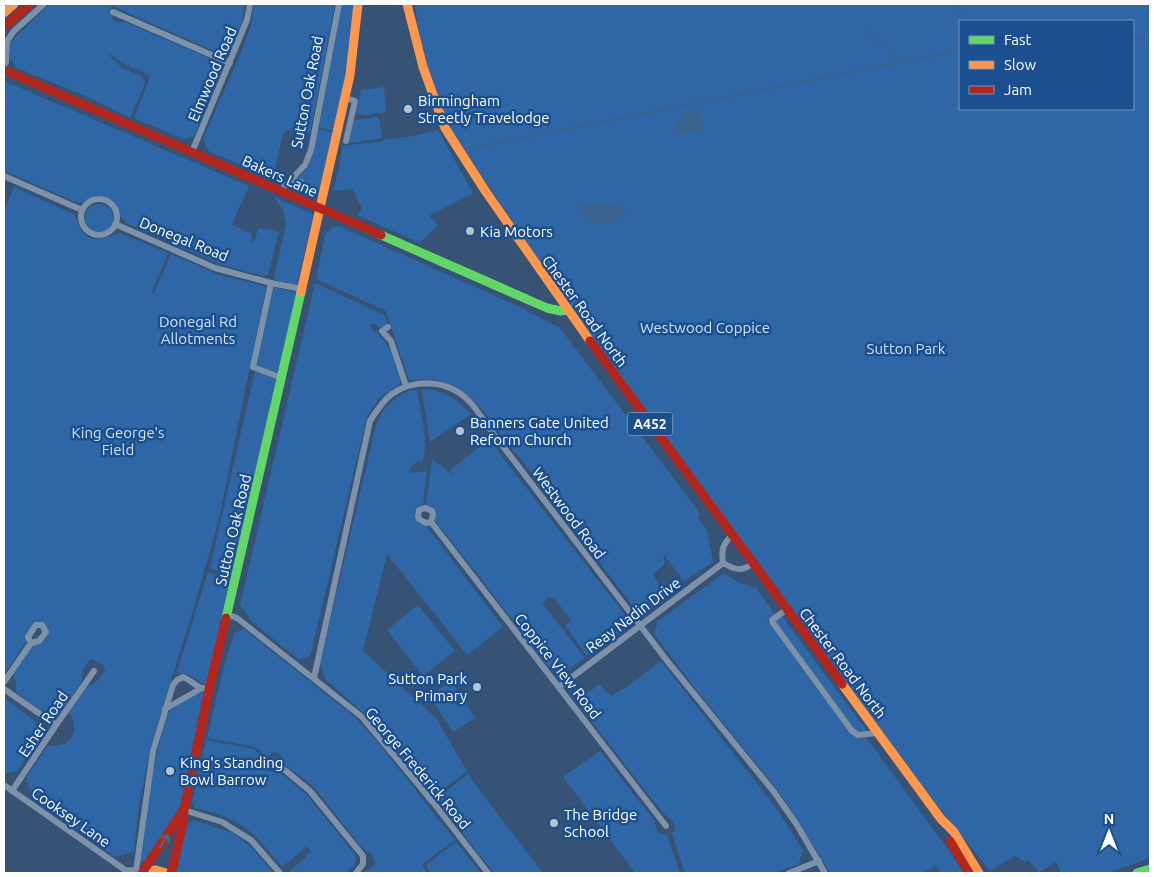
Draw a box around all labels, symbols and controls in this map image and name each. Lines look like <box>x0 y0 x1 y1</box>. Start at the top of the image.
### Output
legend <box>959 20 1134 110</box>
street label: Elmwood Road <box>184 24 240 124</box>
text: Fast <box>1004 31 1032 48</box>
street label: Sutton Oak Road <box>288 34 326 150</box>
text: Slow <box>1004 56 1037 73</box>
text: Jam <box>1004 81 1032 98</box>
place label: Birmingham Streetly Travelodge <box>418 92 550 126</box>
marker: Birmingham Streetly Travelodge <box>402 103 414 115</box>
street label: Bakers Lane <box>240 152 320 200</box>
street label: Donegal Road <box>137 213 231 265</box>
place label: Kia Motors <box>480 223 553 240</box>
marker: Kia Motors <box>464 225 476 237</box>
street label: Chester Road North <box>539 252 631 370</box>
park label: Donegal Rd Allotments <box>159 313 237 347</box>
park label: Westwood Coppice <box>640 319 770 336</box>
park label: Sutton Park <box>867 340 946 357</box>
road number: A452 <box>628 412 672 436</box>
place label: Banners Gate United Reform Church <box>470 414 609 448</box>
park label: King George's Field <box>71 424 165 458</box>
marker: Banners Gate United Reform Church <box>454 425 466 437</box>
street label: Westwood Road <box>529 464 609 562</box>
street label: Sutton Oak Road <box>212 473 254 587</box>
street label: Reay Nadin Drive <box>582 574 684 656</box>
street label: Chester Road North <box>796 605 890 721</box>
street label: Coppice View Road <box>511 610 605 722</box>
place label: Sutton Park Primary <box>388 670 467 704</box>
marker: Sutton Park Primary <box>471 681 483 693</box>
street label: Esher Road <box>15 688 71 760</box>
street label: George Frederick Road <box>362 704 474 832</box>
place label: King's Standing Bowl Barrow <box>180 754 283 788</box>
marker: King's Standing Bowl Barrow <box>164 765 176 777</box>
street label: Cooksey Lane <box>28 784 114 850</box>
place label: The Bridge School <box>564 806 637 840</box>
north arrow <box>1084 807 1134 857</box>
text: N <box>1104 811 1114 827</box>
marker: The Bridge School <box>548 817 560 829</box>
one-way arrow <box>159 835 169 849</box>

